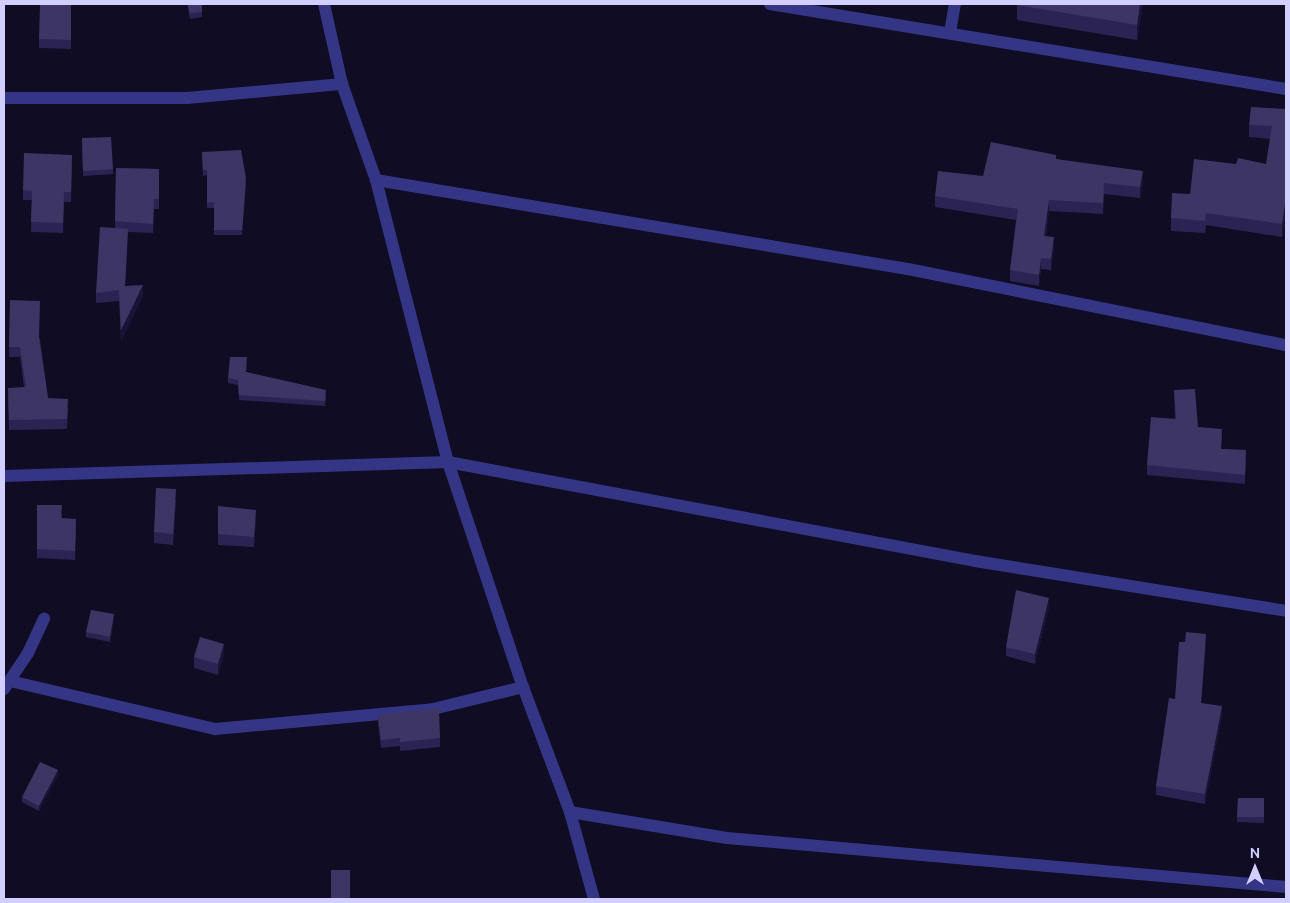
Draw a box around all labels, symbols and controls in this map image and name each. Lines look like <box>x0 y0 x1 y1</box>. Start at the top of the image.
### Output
north arrow <box>1230 843 1280 893</box>
text: N <box>1250 845 1260 861</box>

